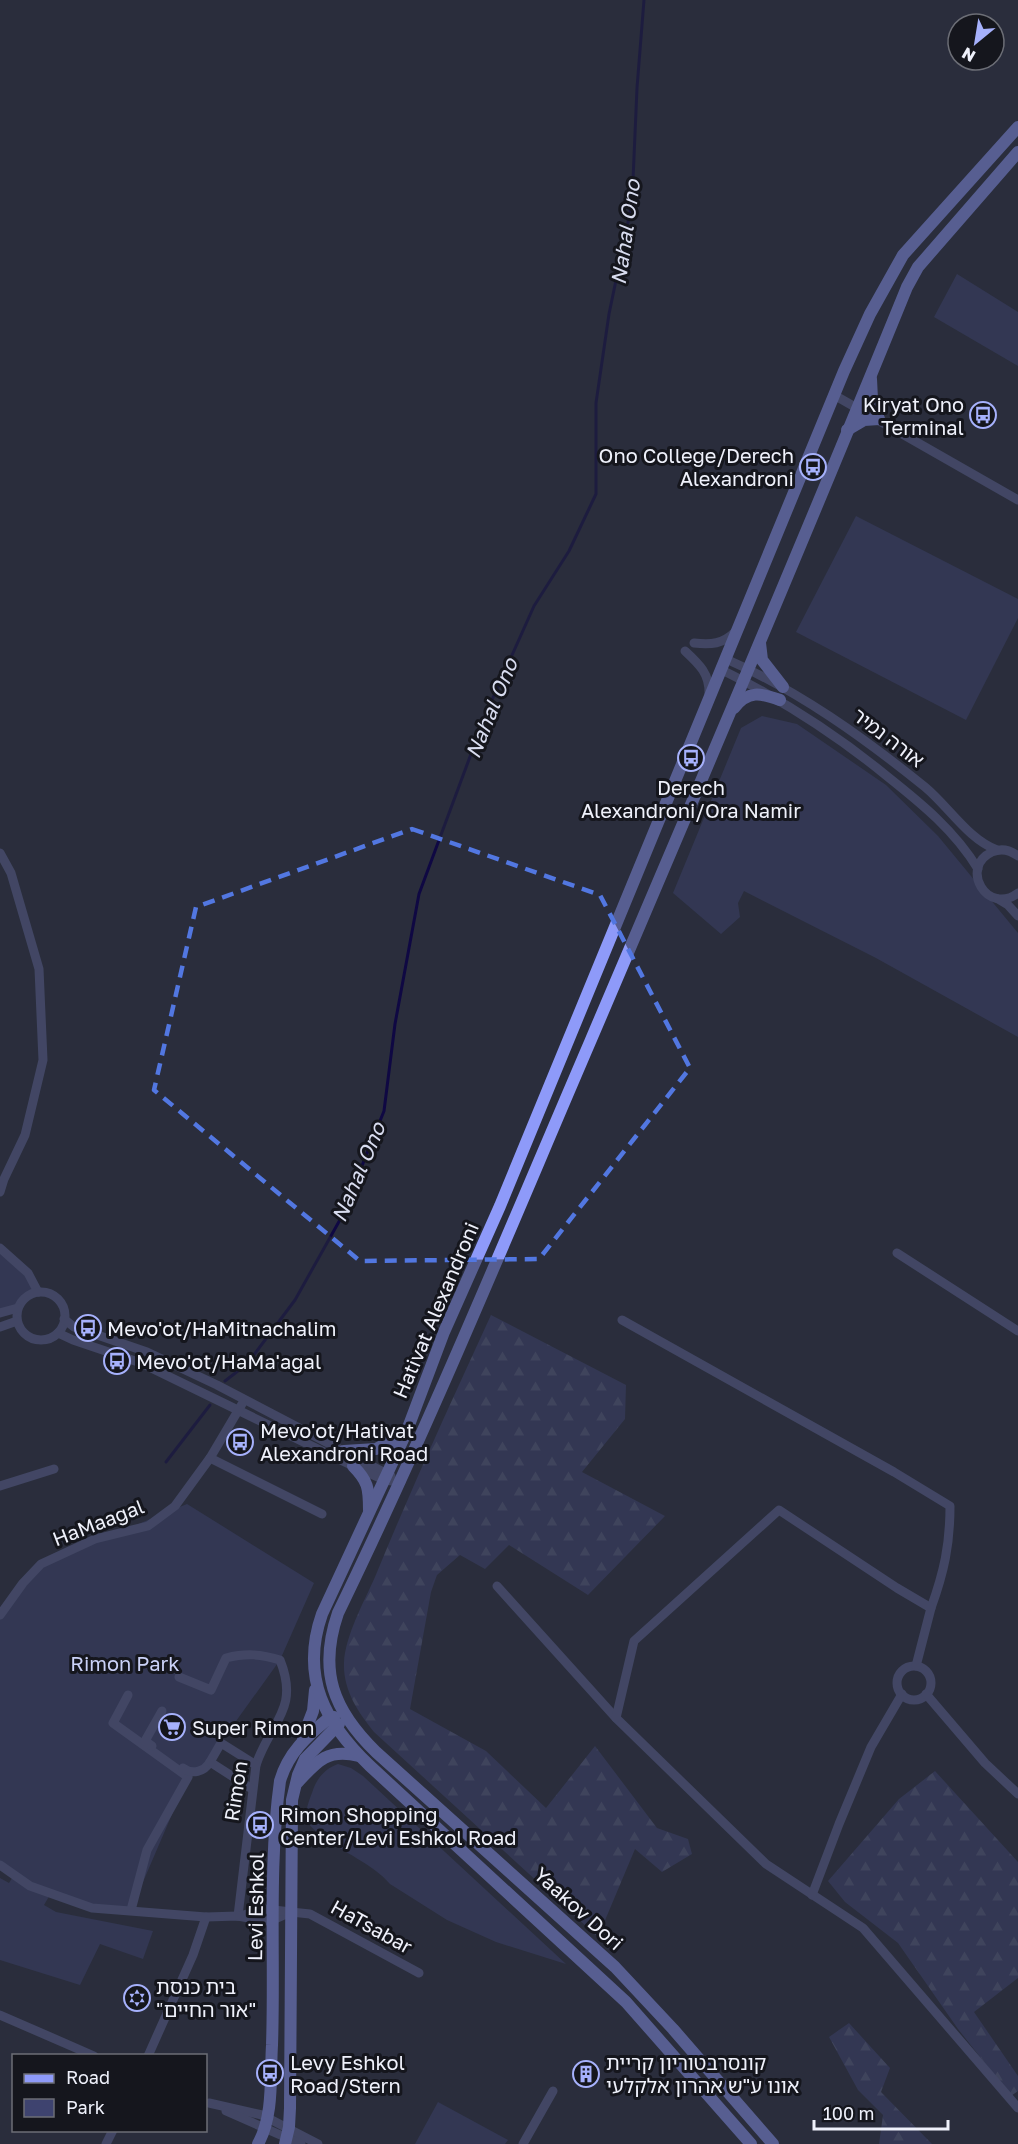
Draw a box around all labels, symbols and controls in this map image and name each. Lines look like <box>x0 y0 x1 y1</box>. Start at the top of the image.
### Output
north arrow <box>946 12 1006 72</box>
text: N <box>958 43 979 67</box>
water label: Nahal Ono <box>605 177 645 286</box>
place label: Kiryat Ono Terminal <box>863 392 964 439</box>
bus stop icon: Kiryat Ono Terminal <box>968 400 998 430</box>
place label: Ono College/Derech Alexandroni <box>599 443 794 490</box>
bus stop icon: Ono College/Derech Alexandroni <box>798 452 828 482</box>
water label: Nahal Ono <box>459 653 523 762</box>
street label: אורה נמיר <box>849 702 929 772</box>
bus stop icon: Derech Alexandroni/Ora Namir <box>676 743 706 773</box>
place label: Derech Alexandroni/Ora Namir <box>581 775 801 822</box>
water label: Nahal Ono <box>325 1117 391 1226</box>
street label: Hativat Alexandroni <box>387 1218 483 1402</box>
bus stop icon: Mevo'ot/HaMitnachalim <box>73 1313 103 1343</box>
place label: Mevo'ot/HaMitnachalim <box>107 1316 336 1340</box>
bus stop icon: Mevo'ot/HaMa'agal <box>102 1346 132 1376</box>
place label: Mevo'ot/HaMa'agal <box>136 1349 321 1373</box>
place label: Mevo'ot/Hativat Alexandroni Road <box>260 1418 428 1465</box>
bus stop icon: Mevo'ot/Hativat Alexandroni Road <box>225 1427 255 1457</box>
street label: HaMaagal <box>49 1494 147 1550</box>
park label: Rimon Park <box>70 1651 180 1675</box>
supermarket icon: Super Rimon <box>157 1712 187 1742</box>
place label: Super Rimon <box>192 1715 315 1739</box>
street label: Rimon <box>218 1759 252 1823</box>
place label: Rimon Shopping Center/Levi Eshkol Road <box>280 1802 517 1849</box>
bus stop icon: Rimon Shopping Center/Levi Eshkol Road <box>245 1810 275 1840</box>
street label: Levi Eshkol <box>242 1853 268 1961</box>
street label: Yaakov Dori <box>529 1862 629 1954</box>
street label: HaTsabar <box>327 1894 417 1958</box>
place label: בית כנסת "אור החיים" <box>156 1974 256 2021</box>
synagogue icon: בית כנסת "אור החיים" <box>122 1983 152 2013</box>
place label: Levy Eshkol Road/Stern <box>290 2050 405 2097</box>
place label: קונסרבטוריון קריית אונו ע"ש אהרון אלקלעי <box>606 2050 799 2097</box>
legend <box>12 2054 207 2132</box>
bus stop icon: Levy Eshkol Road/Stern <box>255 2058 285 2088</box>
building icon: קונסרבטוריון קריית אונו ע"ש אהרון אלקלעי <box>571 2059 601 2089</box>
text: Road <box>66 2066 110 2088</box>
scale bar <box>814 2093 948 2131</box>
text: Park <box>66 2096 105 2118</box>
text: 100 m <box>823 2102 874 2124</box>

